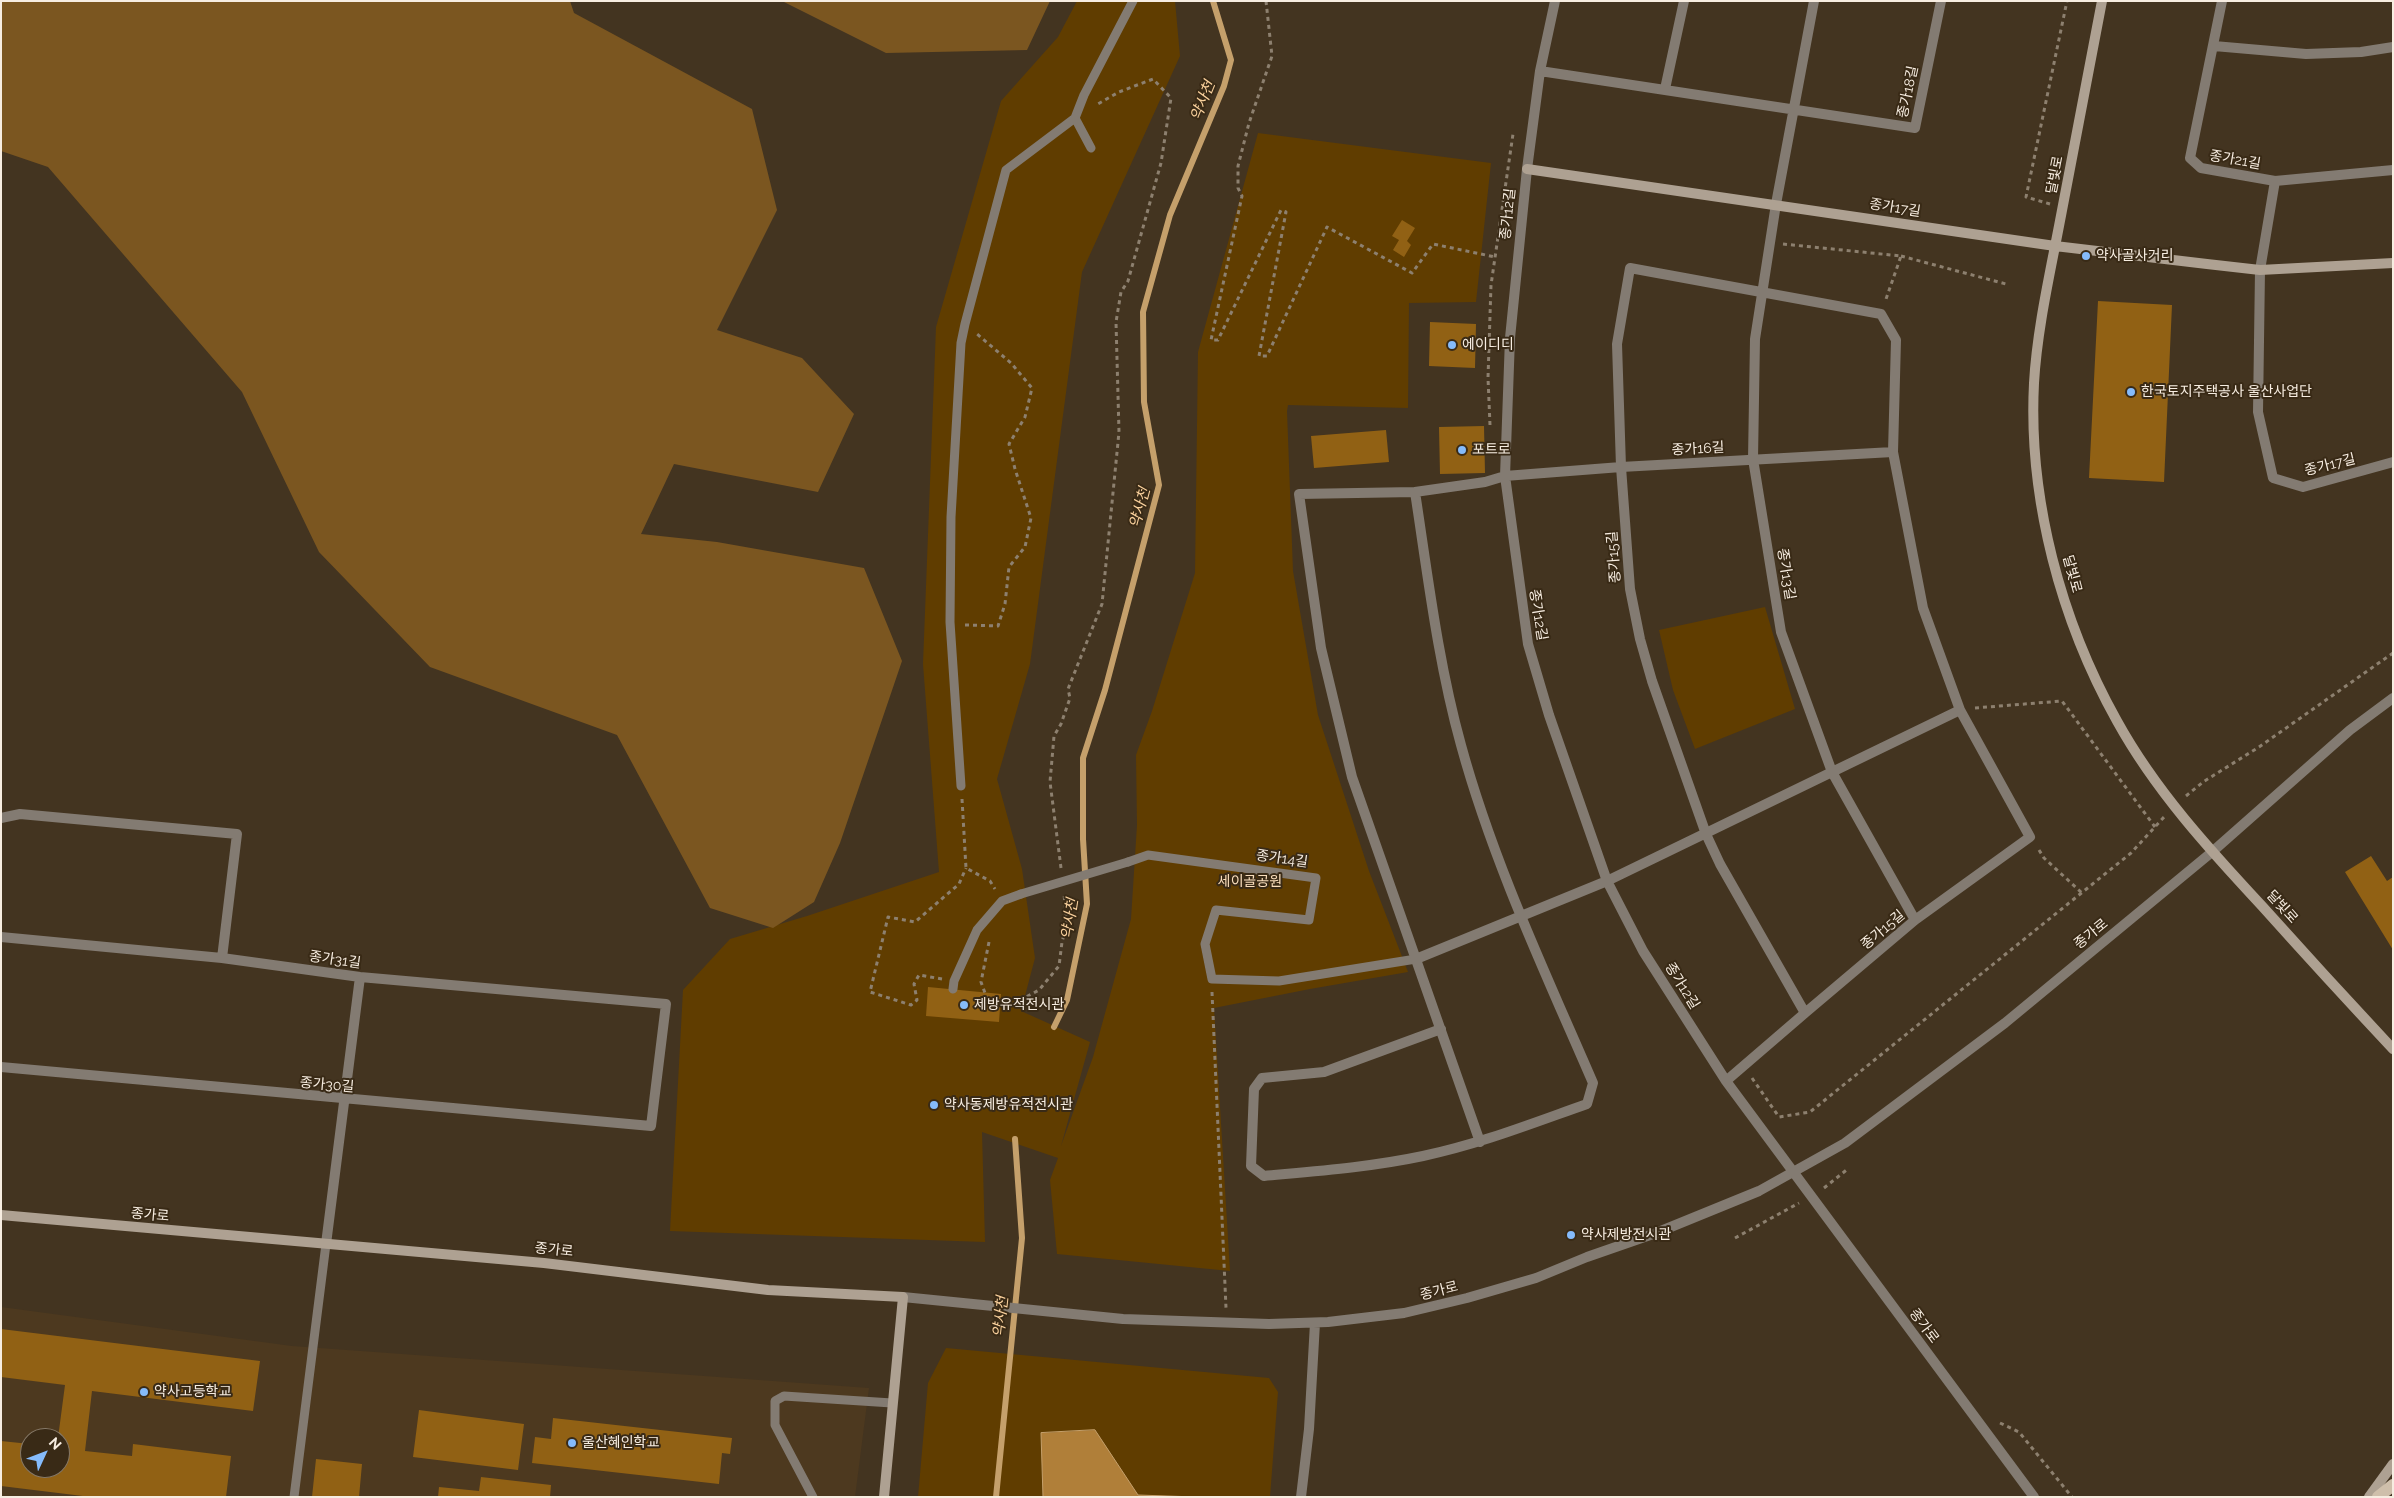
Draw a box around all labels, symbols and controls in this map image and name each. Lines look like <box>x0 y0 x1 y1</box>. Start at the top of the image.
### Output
street label: 종가18길 <box>1894 64 1922 120</box>
water label: 약사천 <box>1187 78 1219 124</box>
street label: 종가21길 <box>2208 147 2262 173</box>
street label: 달빛로 <box>2043 154 2067 196</box>
street label: 종가12길 <box>1497 187 1519 241</box>
street label: 종가17길 <box>1868 196 1922 220</box>
place label: 약사골사거리 <box>2096 248 2173 264</box>
marker: 약사골사거리 <box>2080 250 2092 262</box>
place label: 에이디디 <box>1462 337 1514 353</box>
marker: 에이디디 <box>1446 339 1458 351</box>
place label: 한국토지주택공사 울산사업단 <box>2141 384 2312 400</box>
marker: 한국토지주택공사 울산사업단 <box>2125 386 2137 398</box>
street label: 종가16길 <box>1671 439 1725 459</box>
place label: 포트로 <box>1472 442 1511 458</box>
marker: 포트로 <box>1456 444 1468 456</box>
street label: 종가17길 <box>2303 451 2357 479</box>
water label: 약사천 <box>1126 486 1154 530</box>
street label: 종가15길 <box>1604 530 1624 584</box>
street label: 종가13길 <box>1774 547 1798 601</box>
street label: 달빛로 <box>2059 553 2085 595</box>
street label: 종가12길 <box>1526 588 1550 642</box>
street label: 종가14길 <box>1255 847 1309 871</box>
park label: 세이골공원 <box>1218 874 1282 890</box>
street label: 달빛로 <box>2263 887 2301 927</box>
water label: 약사천 <box>1058 897 1082 941</box>
street label: 종가15길 <box>1858 907 1908 953</box>
street label: 종가로 <box>2071 915 2111 953</box>
street label: 종가31길 <box>308 948 362 972</box>
street label: 종가12길 <box>1661 960 1703 1012</box>
place label: 제방유적전시관 <box>974 997 1064 1013</box>
marker: 제방유적전시관 <box>958 999 970 1011</box>
street label: 종가30길 <box>299 1074 355 1096</box>
place label: 약사동제방유적전시관 <box>944 1097 1073 1113</box>
marker: 약사동제방유적전시관 <box>928 1099 940 1111</box>
street label: 종가로 <box>130 1205 170 1225</box>
place label: 약사제방전시관 <box>1581 1227 1671 1243</box>
marker: 약사제방전시관 <box>1565 1229 1577 1241</box>
street label: 종가로 <box>534 1240 574 1260</box>
street label: 종가로 <box>1418 1278 1460 1304</box>
water label: 약사천 <box>990 1295 1012 1339</box>
street label: 종가로 <box>1906 1306 1942 1346</box>
place label: 약사고등학교 <box>154 1384 231 1400</box>
marker: 약사고등학교 <box>138 1386 150 1398</box>
north arrow <box>20 1428 70 1478</box>
text: N <box>46 1434 65 1453</box>
place label: 울산혜인학교 <box>582 1435 659 1451</box>
marker: 울산혜인학교 <box>566 1437 578 1449</box>

